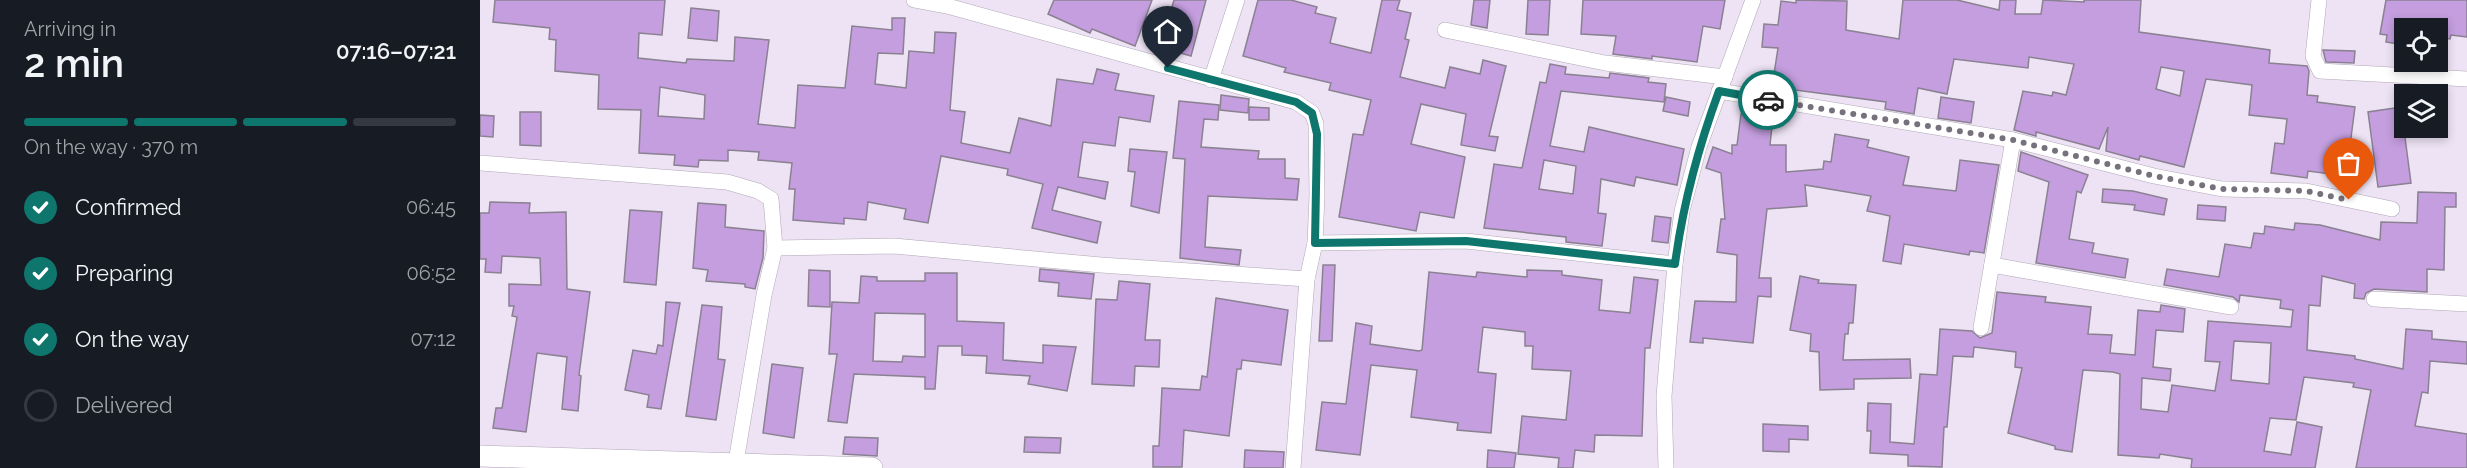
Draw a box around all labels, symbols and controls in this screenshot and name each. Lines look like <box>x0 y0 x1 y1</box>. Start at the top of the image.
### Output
pin <box>1142 6 1193 68</box>
icon: home <box>1151 15 1184 48</box>
text: Arriving in <box>24 17 116 41</box>
map controls <box>2394 18 2448 138</box>
button: locate <box>2394 18 2448 72</box>
text: 07:16–07:21 <box>336 38 456 64</box>
text: 2 min <box>24 40 124 86</box>
courier <box>1738 70 1798 130</box>
icon: car <box>1752 84 1785 117</box>
button: layers <box>2394 84 2448 138</box>
text: On the way · 370 m <box>24 135 198 159</box>
pin <box>2323 138 2374 200</box>
icon: bag <box>2332 147 2365 180</box>
icon: check <box>24 191 57 224</box>
text: Confirmed <box>75 194 182 220</box>
text: 06:45 <box>406 195 456 219</box>
icon: check <box>24 257 57 290</box>
text: Preparing <box>75 260 173 286</box>
text: 06:52 <box>407 261 456 285</box>
icon: check <box>24 323 57 356</box>
text: On the way <box>75 326 189 352</box>
text: 07:12 <box>410 327 456 351</box>
text: Delivered <box>75 392 173 418</box>

